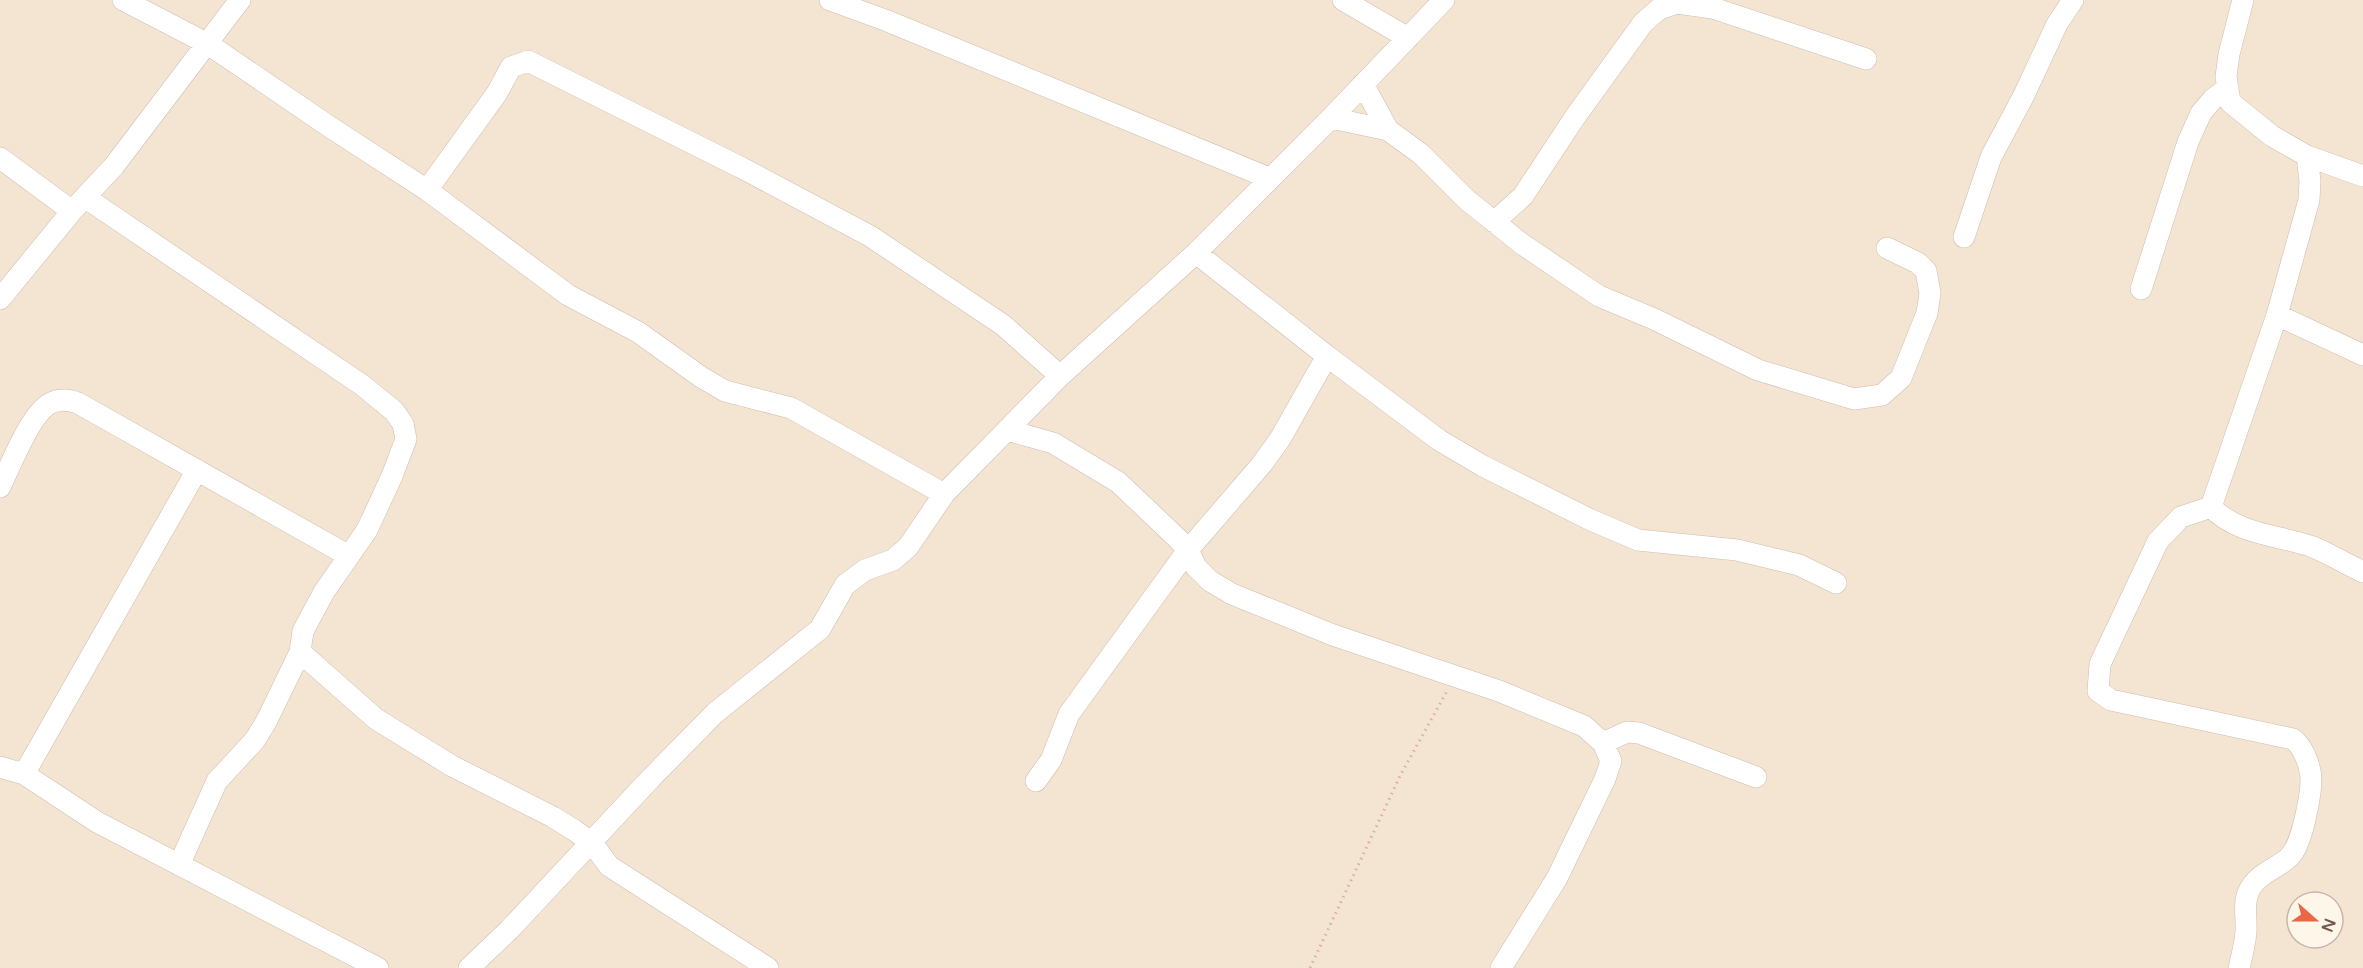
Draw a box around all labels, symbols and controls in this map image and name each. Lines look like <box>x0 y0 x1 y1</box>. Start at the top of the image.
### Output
north arrow <box>2285 890 2345 950</box>
text: N <box>2316 915 2340 935</box>

